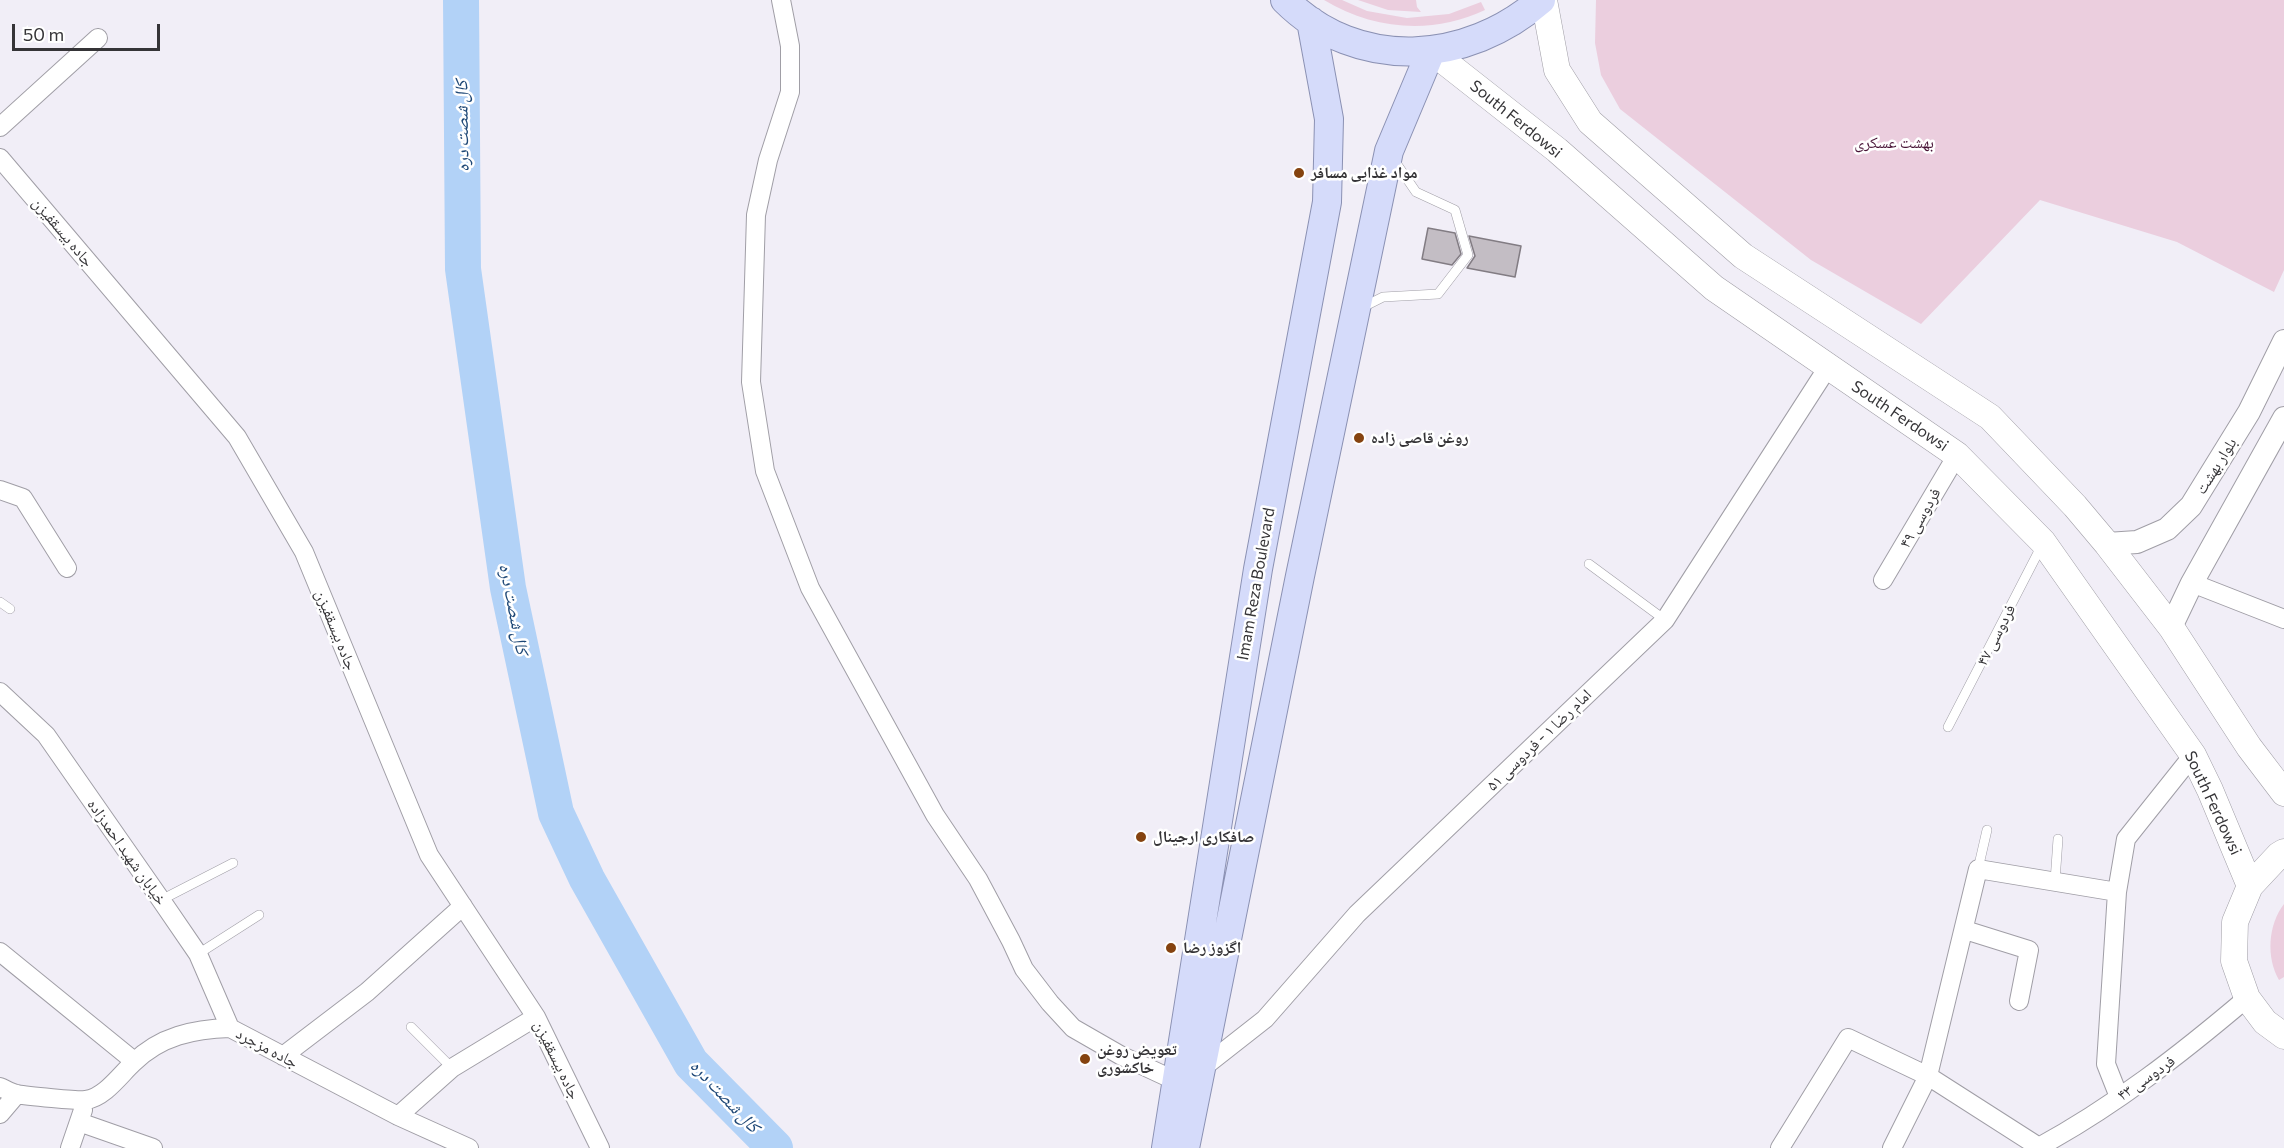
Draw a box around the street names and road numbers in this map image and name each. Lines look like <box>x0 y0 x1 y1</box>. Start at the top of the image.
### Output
street label: South Ferdowsi <box>1466 76 1566 162</box>
street label: جاده بیسقفیزن <box>28 193 98 271</box>
street label: South Ferdowsi <box>1848 377 1952 455</box>
street label: بلوار بهشت <box>2191 434 2241 498</box>
street label: فردوسی ۴۹ <box>1895 485 1945 551</box>
street label: Imam Reza Boulevard <box>1233 506 1279 662</box>
street label: جاده بیسقفیزن <box>311 587 361 673</box>
street label: فردوسی ۴۷ <box>1972 601 2020 669</box>
street label: امام رضا ۱ - فردوسی ۵۱ <box>1483 685 1595 795</box>
street label: South Ferdowsi <box>2180 748 2246 858</box>
street label: خیابان شهید احمدزاده <box>83 795 171 909</box>
street label: جاده بیسقفیزن <box>530 1018 584 1102</box>
street label: جاده مزجرد <box>233 1024 301 1072</box>
street label: فردوسی ۴۳ <box>2113 1051 2179 1105</box>

